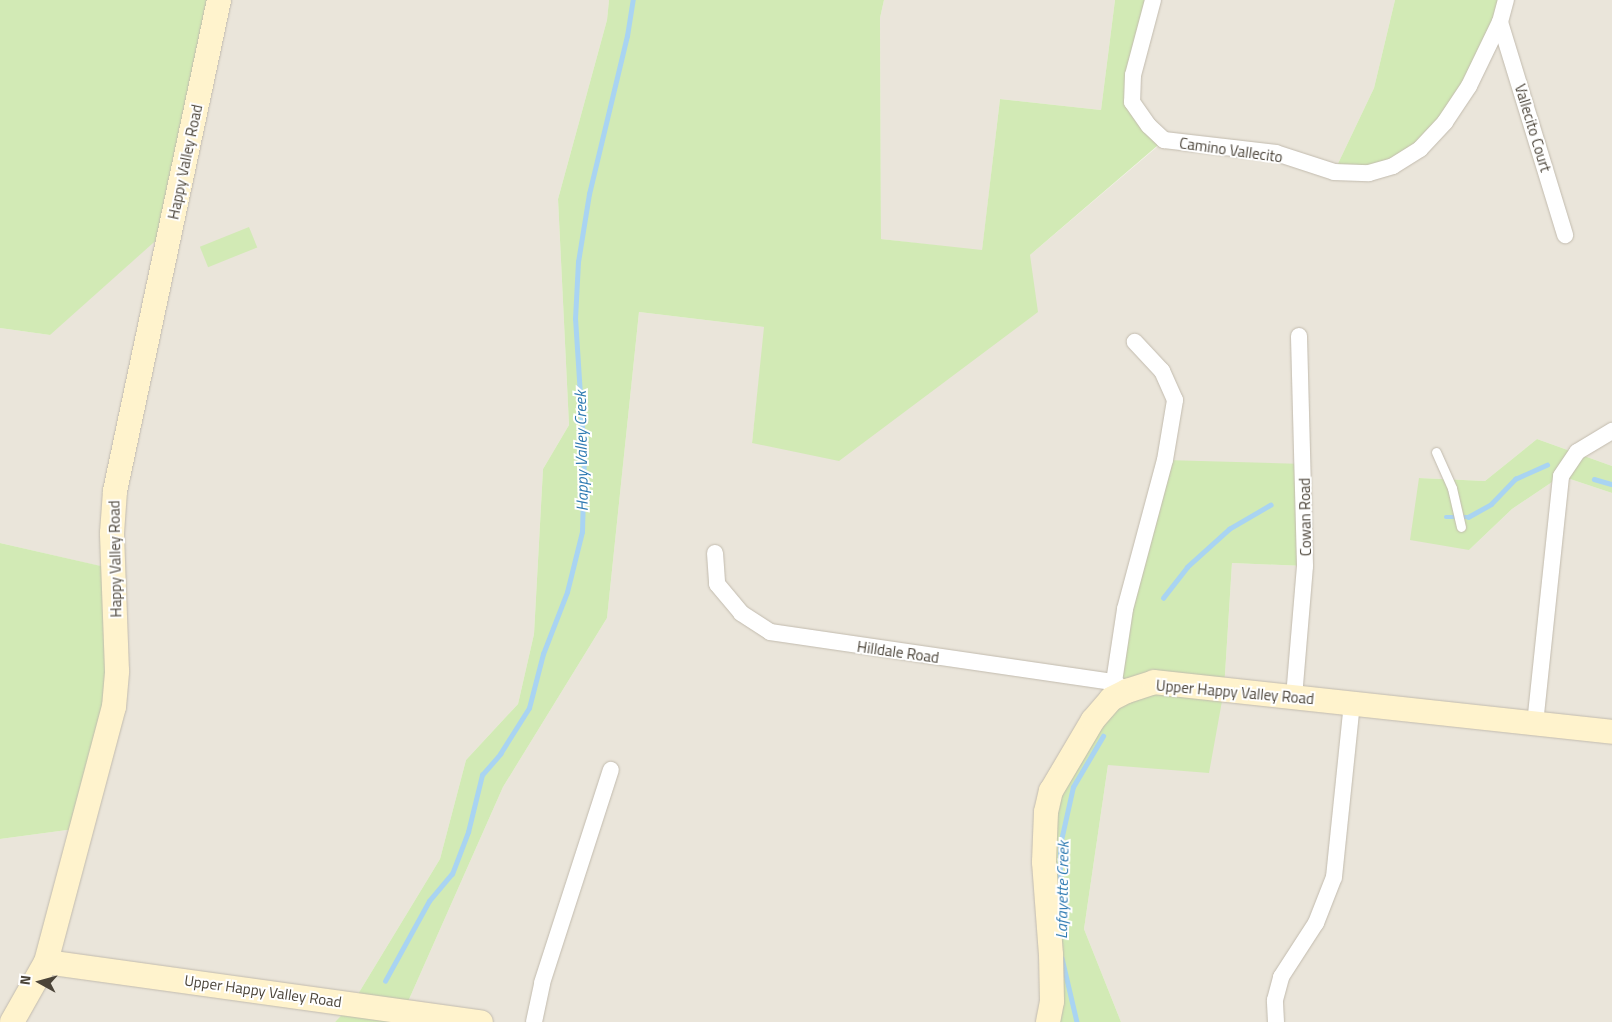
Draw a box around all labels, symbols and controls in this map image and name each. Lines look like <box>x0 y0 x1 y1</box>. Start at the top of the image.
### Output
street label: Vallecito Court <box>1511 82 1555 174</box>
street label: Happy Valley Road <box>164 103 206 221</box>
street label: Camino Vallecito <box>1178 134 1284 166</box>
water label: Happy Valley Creek <box>570 391 592 511</box>
street label: Cowan Road <box>1295 478 1315 556</box>
street label: Happy Valley Road <box>105 500 125 618</box>
street label: Hilldale Road <box>856 637 940 667</box>
street label: Upper Happy Valley Road <box>1155 676 1315 708</box>
water label: Lafayette Creek <box>1052 841 1072 939</box>
north arrow <box>15 957 65 1007</box>
street label: Upper Happy Valley Road <box>183 971 343 1011</box>
text: N <box>14 974 36 986</box>

